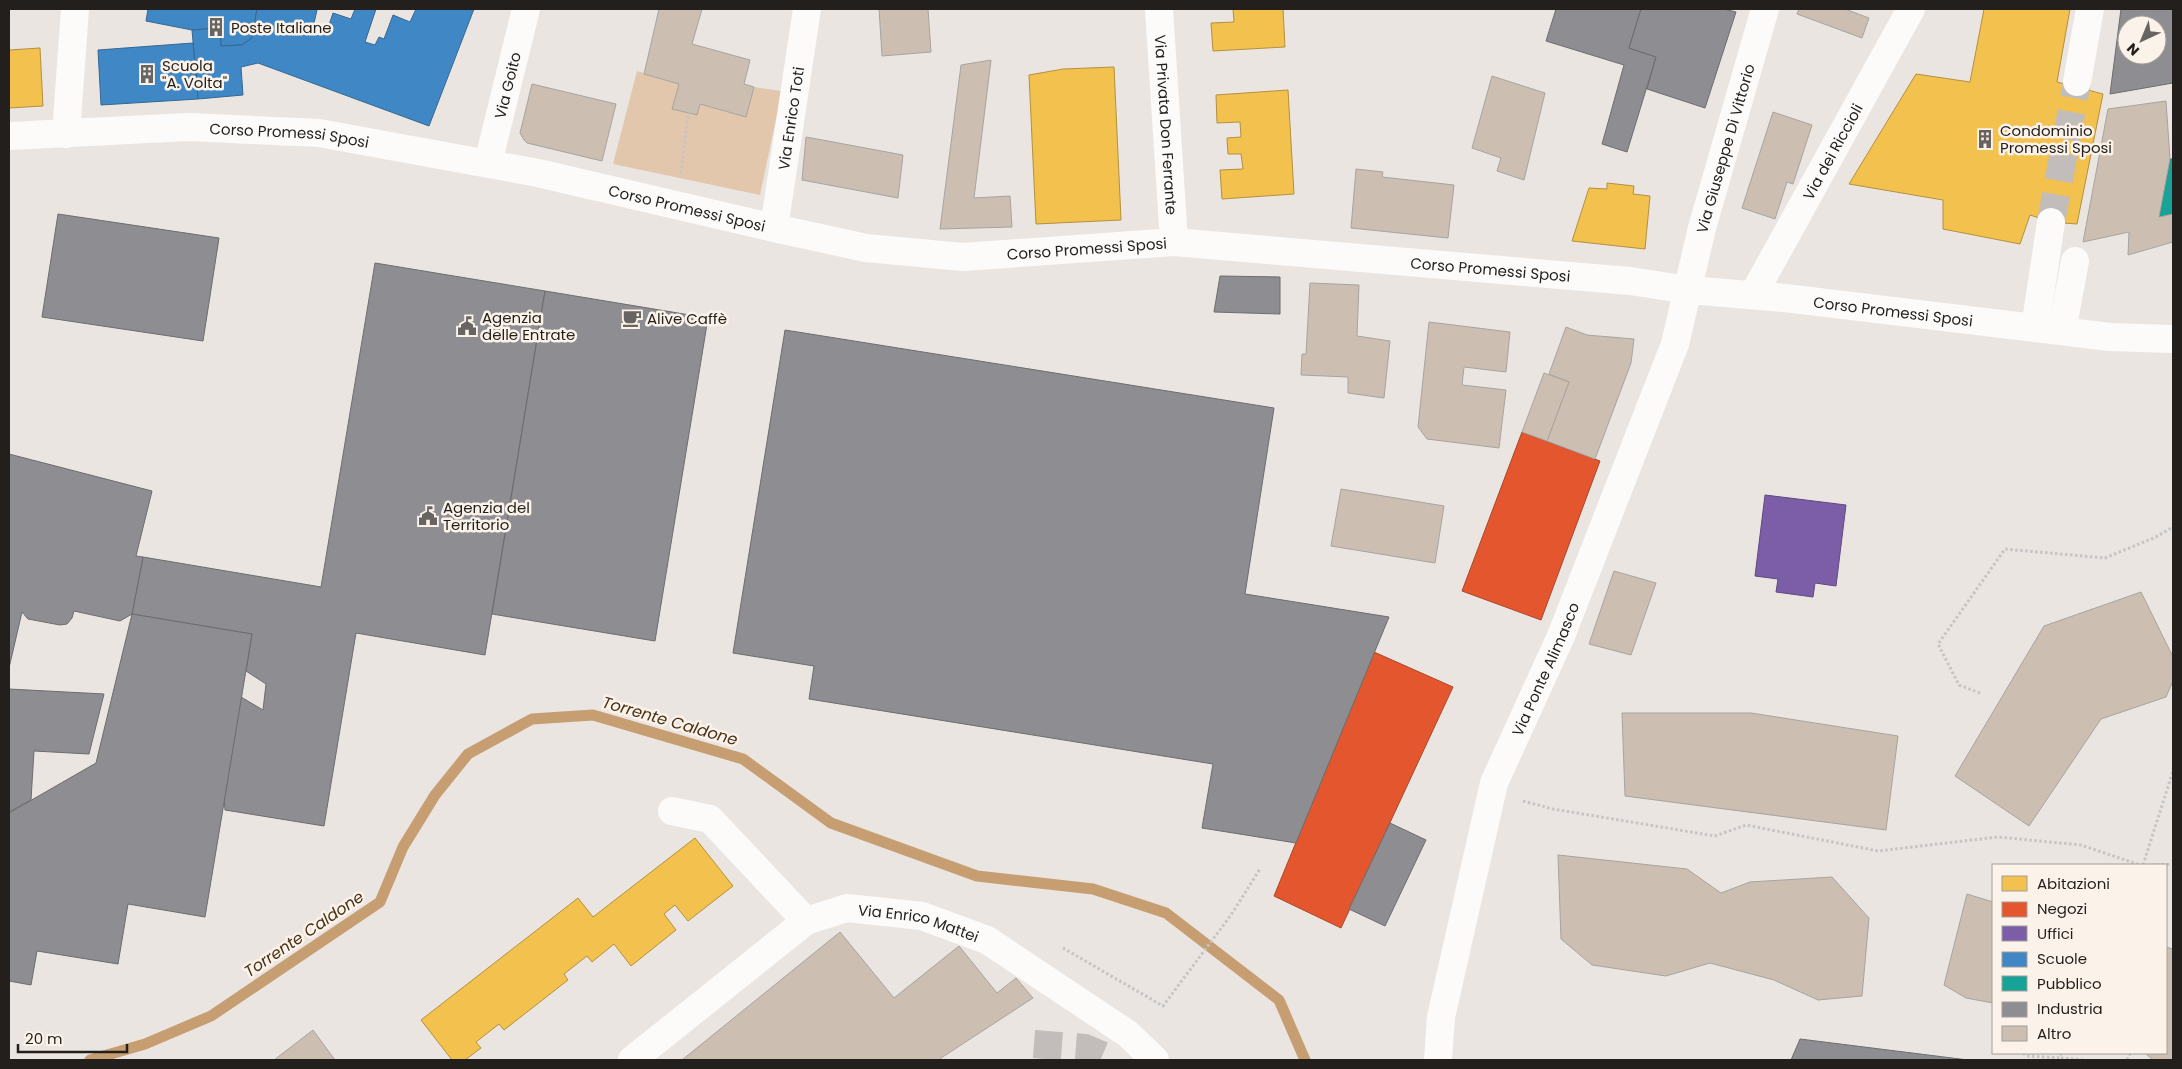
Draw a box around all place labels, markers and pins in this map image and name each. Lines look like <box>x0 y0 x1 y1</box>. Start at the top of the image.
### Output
building icon: Poste Italiane <box>205 16 227 38</box>
place label: Poste Italiane <box>231 17 332 38</box>
place label: Scuola "A. Volta" <box>162 55 227 93</box>
building icon: Scuola "A. Volta" <box>136 63 158 85</box>
place label: Condominio Promessi Sposi <box>2000 120 2112 158</box>
building icon: Condominio Promessi Sposi <box>1974 128 1996 150</box>
place label: Agenzia delle Entrate <box>482 307 575 345</box>
cafe icon: Alive Caffè <box>621 307 643 329</box>
place label: Alive Caffè <box>647 308 727 329</box>
public building icon: Agenzia delle Entrate <box>456 315 478 337</box>
place label: Agenzia del Territorio <box>443 497 530 535</box>
public building icon: Agenzia del Territorio <box>417 505 439 527</box>

